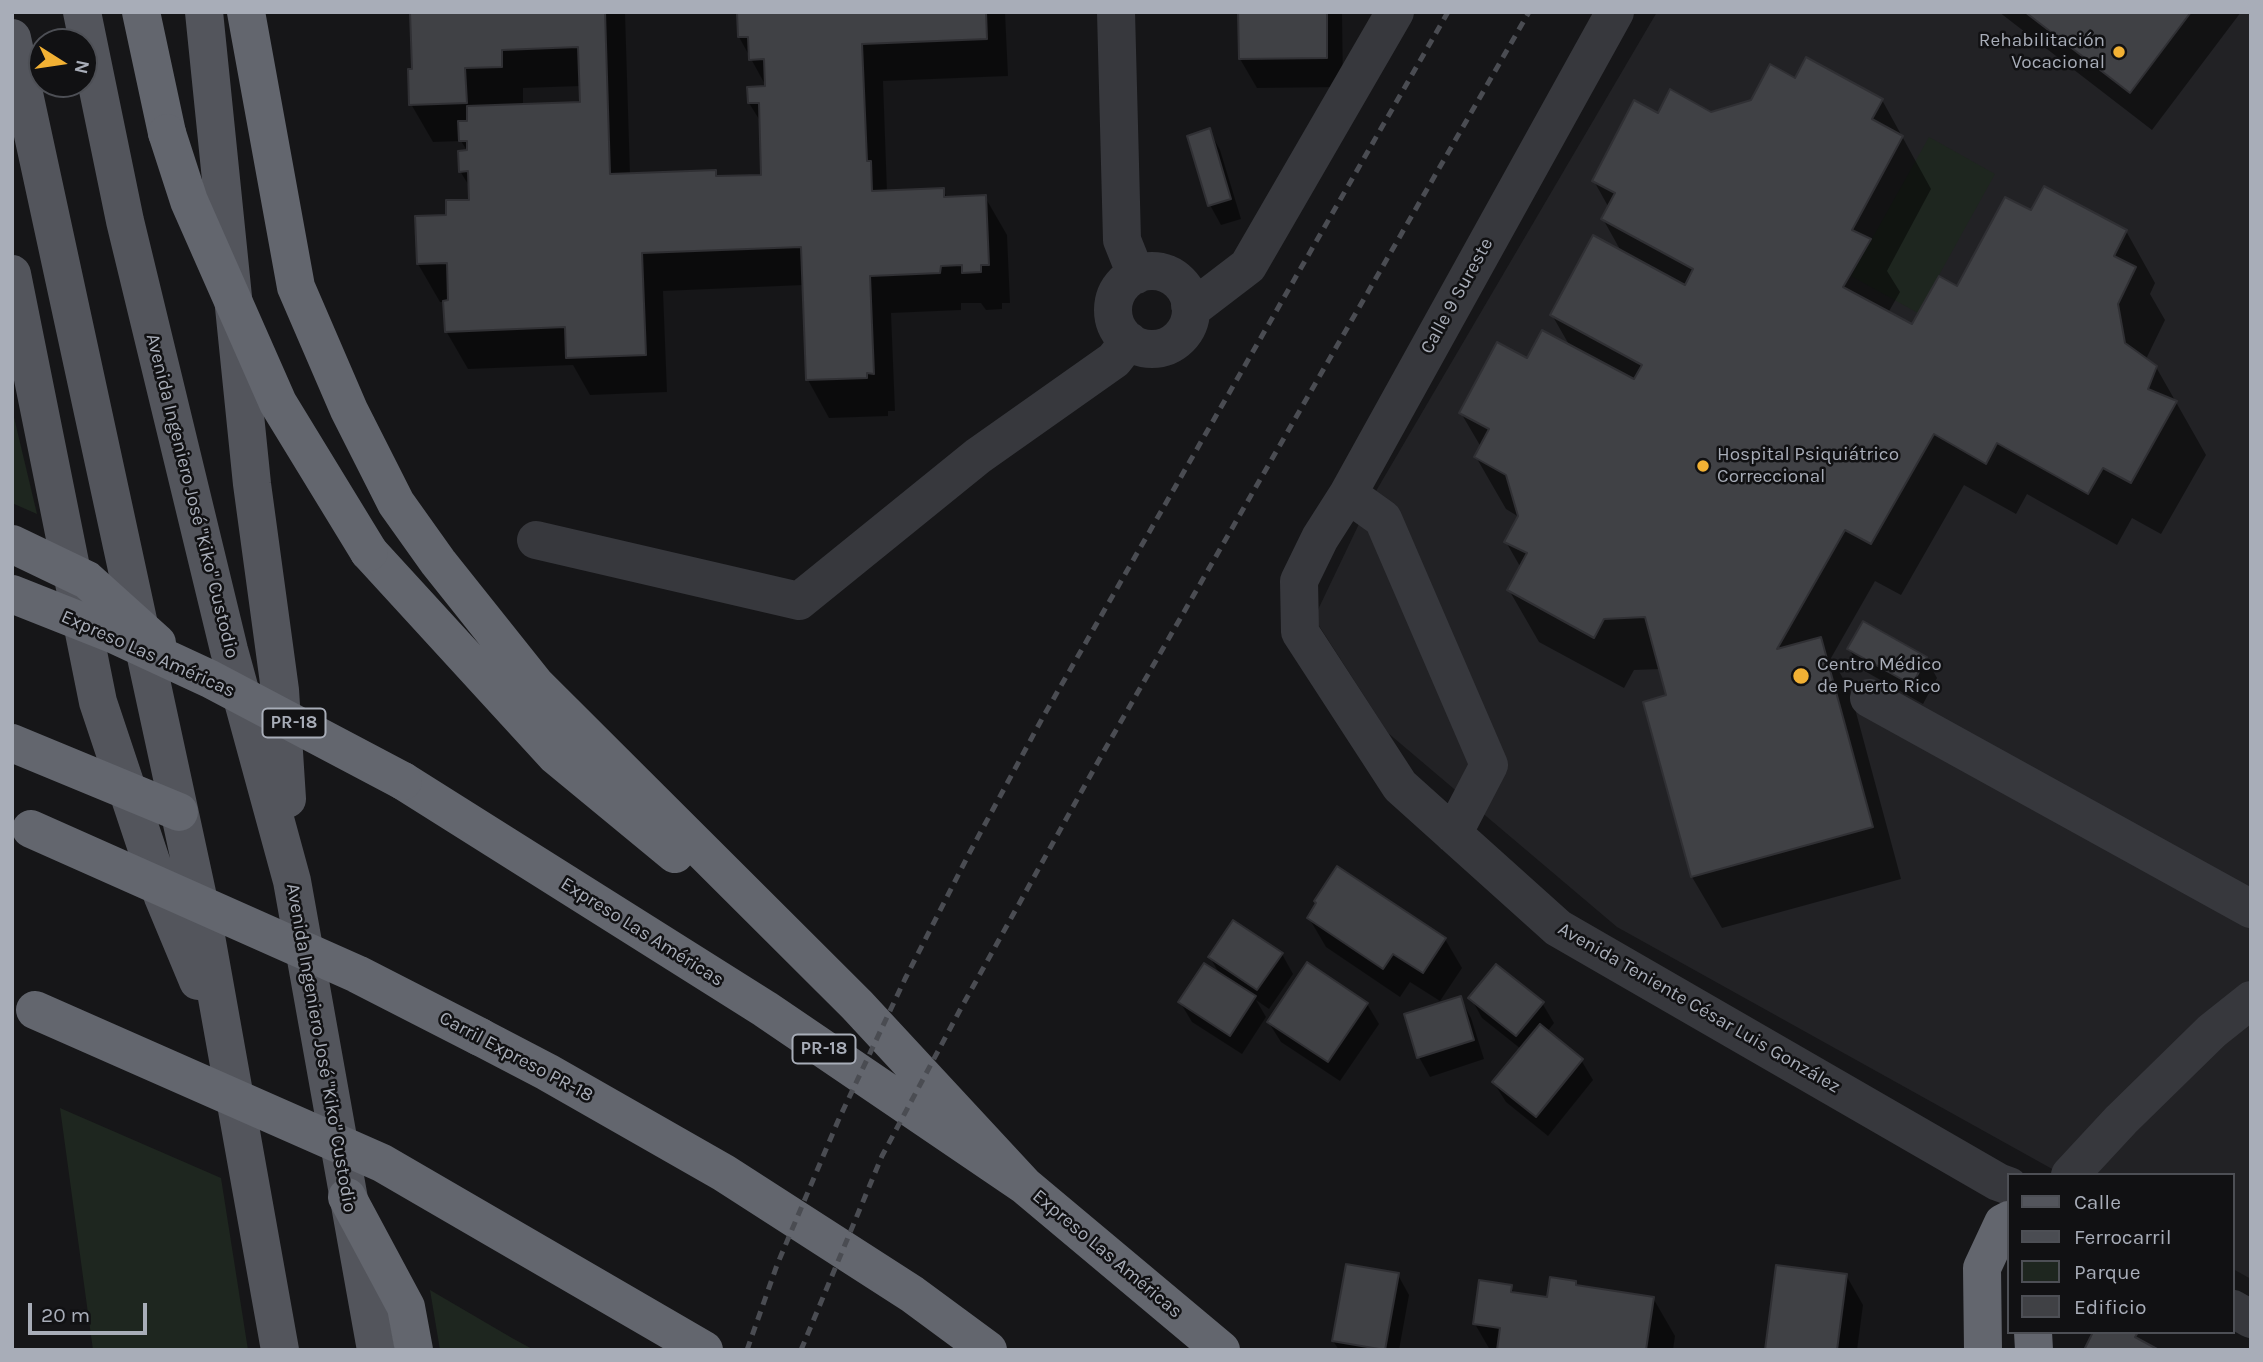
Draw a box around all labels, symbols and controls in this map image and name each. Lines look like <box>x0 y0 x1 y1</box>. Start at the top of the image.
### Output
north arrow <box>28 28 98 98</box>
place label: Rehabilitación Vocacional <box>1979 30 2105 74</box>
marker: Rehabilitación Vocacional <box>2111 44 2127 60</box>
text: N <box>69 58 94 76</box>
street label: Calle 9 Sureste <box>1416 234 1498 358</box>
street label: Avenida Ingeniero José "Kiko" Custodio <box>141 331 243 661</box>
place label: Hospital Psiquiátrico Correccional <box>1717 444 1899 488</box>
marker: Hospital Psiquiátrico Correccional <box>1695 458 1711 474</box>
street label: Expreso Las Américas <box>57 605 239 703</box>
place label: Centro Médico de Puerto Rico <box>1817 654 1942 698</box>
marker: Centro Médico de Puerto Rico <box>1791 666 1811 686</box>
road number: PR-18 <box>262 708 326 738</box>
street label: Expreso Las Américas <box>556 873 728 991</box>
street label: Avenida Ingeniero José "Kiko" Custodio <box>281 882 361 1214</box>
street label: Avenida Teniente César Luis González <box>1554 918 1844 1098</box>
street label: Carril Expreso PR-18 <box>435 1007 597 1107</box>
road number: PR-18 <box>792 1034 856 1064</box>
legend <box>2008 1173 2235 1334</box>
street label: Expreso Las Américas <box>1028 1185 1186 1323</box>
text: Calle <box>2074 1190 2121 1214</box>
text: Ferrocarril <box>2074 1225 2172 1249</box>
text: Parque <box>2074 1260 2141 1284</box>
scale bar <box>32 1288 150 1332</box>
text: Edificio <box>2074 1295 2147 1319</box>
text: 20 m <box>41 1303 90 1327</box>

